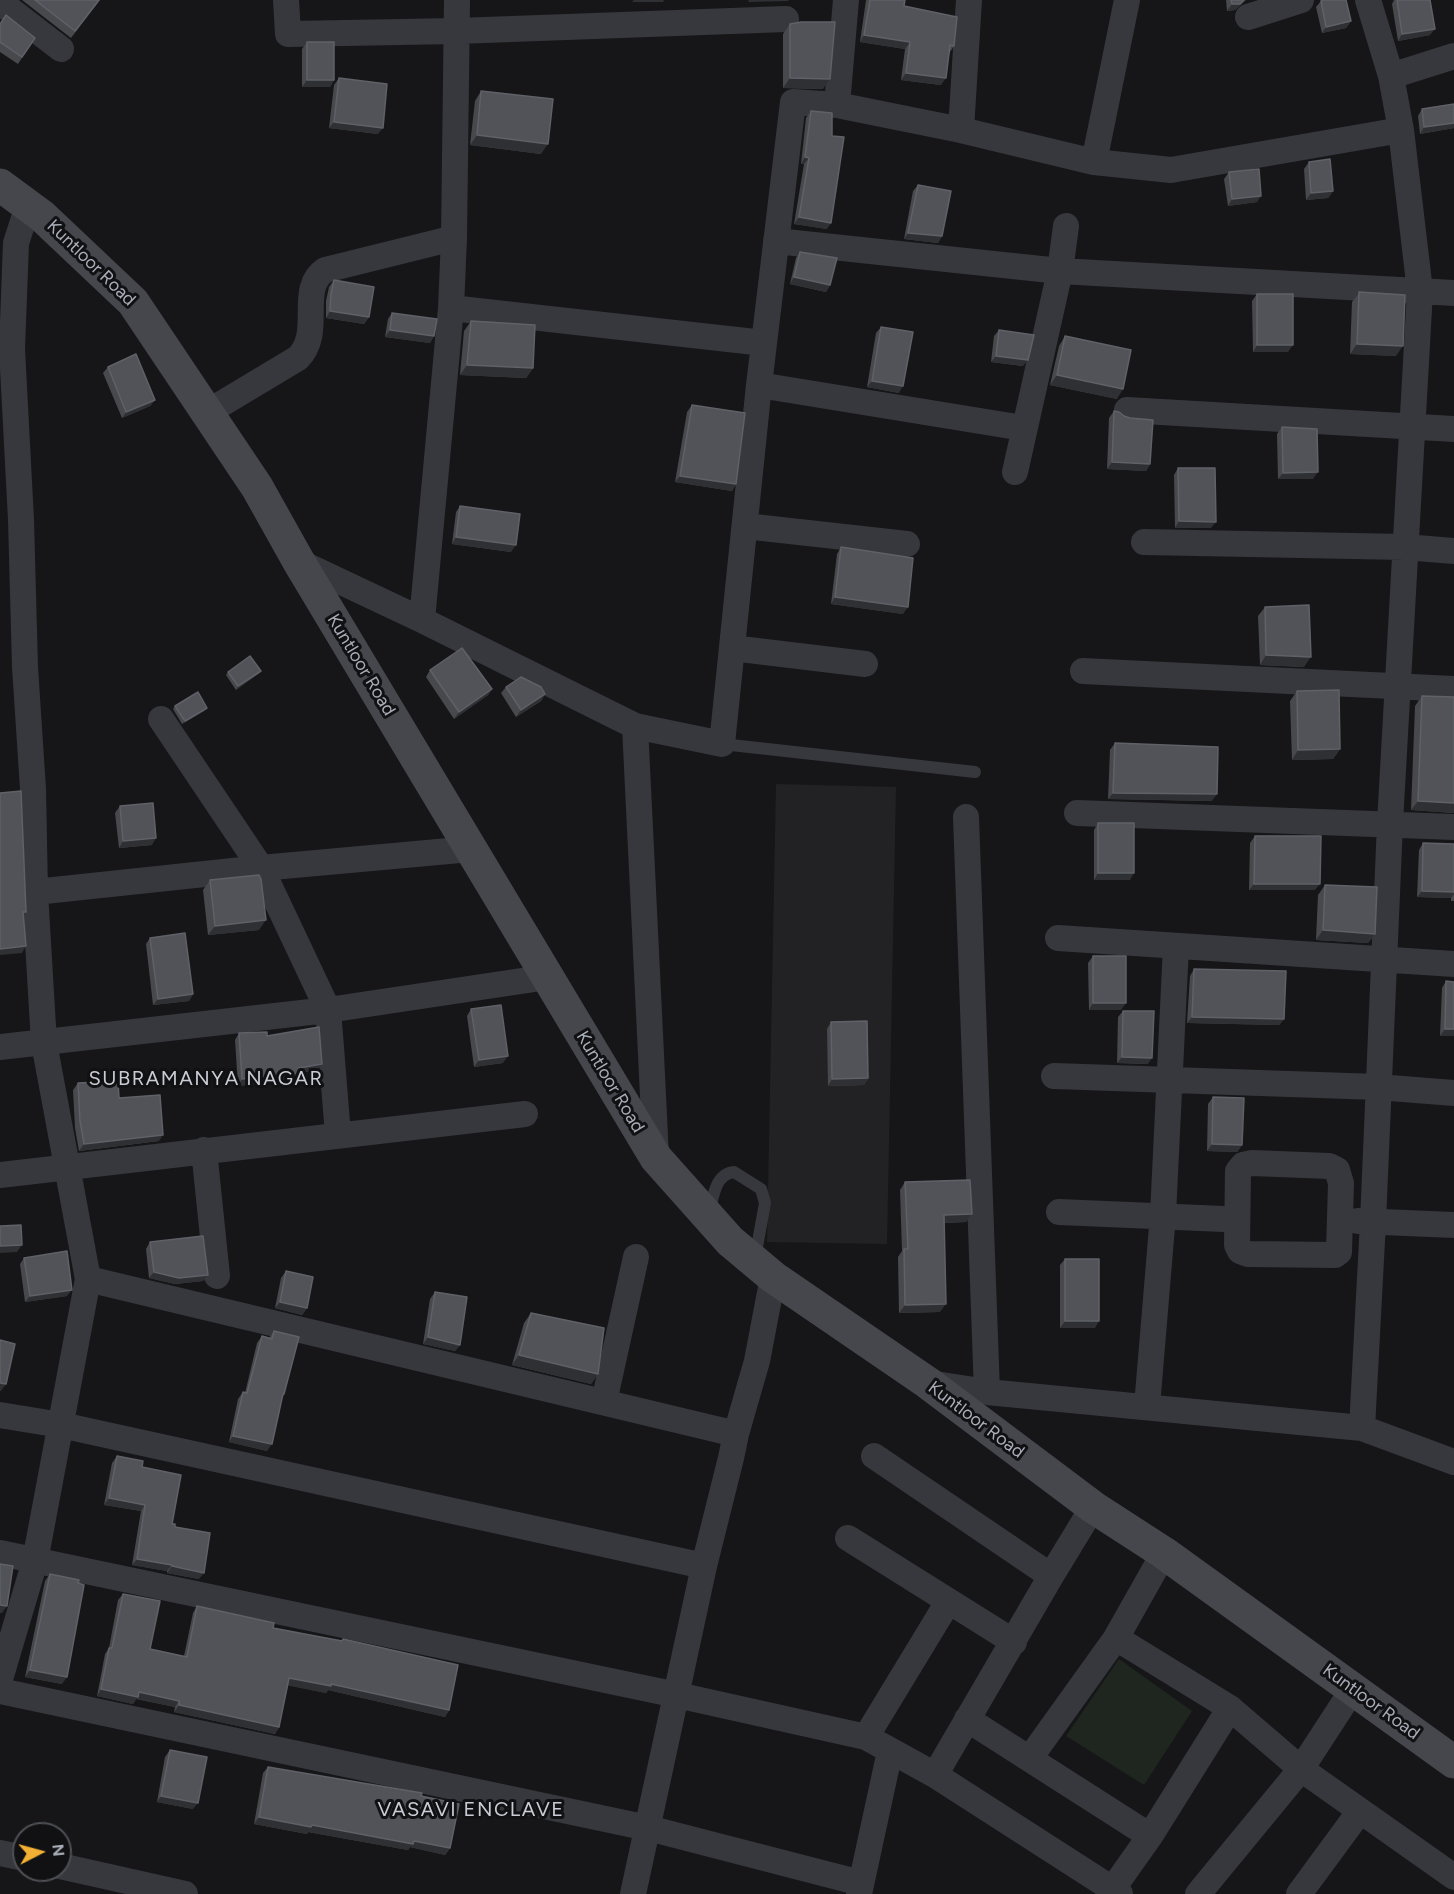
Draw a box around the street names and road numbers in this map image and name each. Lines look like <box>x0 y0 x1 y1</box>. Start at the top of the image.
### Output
street label: Kuntloor Road <box>42 215 140 311</box>
street label: Kuntloor Road <box>322 610 400 720</box>
street label: Kuntloor Road <box>571 1027 649 1137</box>
street label: Kuntloor Road <box>924 1377 1028 1463</box>
street label: Kuntloor Road <box>1318 1660 1424 1744</box>

